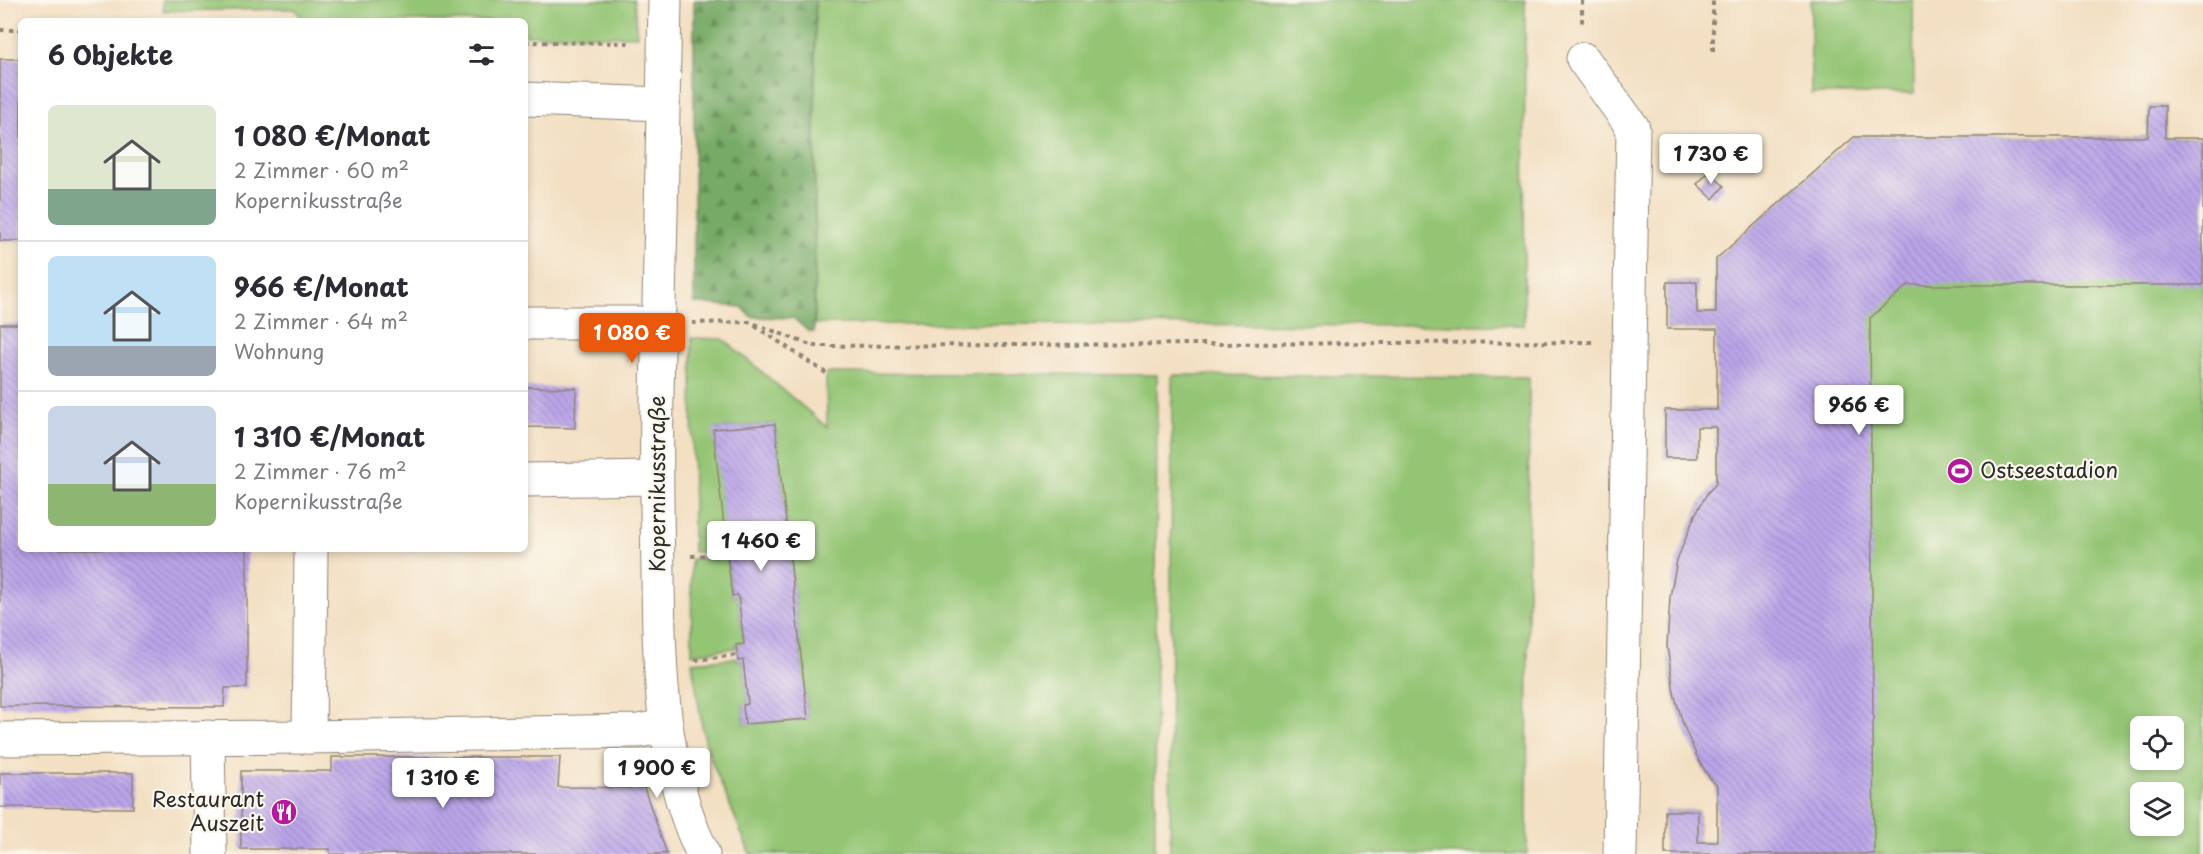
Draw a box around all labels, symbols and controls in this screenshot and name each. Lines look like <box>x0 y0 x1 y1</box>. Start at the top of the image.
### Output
text: 6 Objekte <box>48 35 173 74</box>
icon: filters <box>465 38 498 71</box>
text: 1 080 €/Monat <box>234 116 431 155</box>
icon: home <box>96 129 168 201</box>
pin: 1 730 € <box>1656 134 1766 185</box>
text: 1 730 € <box>1673 138 1749 168</box>
text: 2 Zimmer · 60 m² <box>234 155 409 185</box>
text: Kopernikusstraße <box>234 185 403 215</box>
text: 966 €/Monat <box>234 267 409 306</box>
icon: home <box>96 280 168 352</box>
text: 2 Zimmer · 64 m² <box>234 306 408 336</box>
pin: 1 080 € <box>577 313 687 364</box>
text: 1 080 € <box>593 317 671 347</box>
text: Wohnung <box>234 336 324 366</box>
pin: 966 € <box>1817 385 1901 436</box>
text: 966 € <box>1828 389 1890 419</box>
street label: Kopernikusstraße <box>640 396 672 572</box>
text: 1 310 €/Monat <box>234 417 425 456</box>
icon: home <box>96 430 168 502</box>
place label: Ostseestadion <box>1980 453 2118 485</box>
text: 2 Zimmer · 76 m² <box>234 456 407 486</box>
sports icon: Ostseestadion <box>1945 456 1975 486</box>
text: Kopernikusstraße <box>234 486 403 516</box>
pin: 1 460 € <box>706 521 816 572</box>
text: 1 460 € <box>721 525 801 555</box>
map controls <box>2130 716 2184 836</box>
button: locate <box>2130 716 2184 770</box>
pin: 1 900 € <box>602 748 712 799</box>
text: 1 900 € <box>618 752 696 782</box>
pin: 1 310 € <box>388 758 498 809</box>
text: 1 310 € <box>406 762 480 792</box>
place label: Restaurant Auszeit <box>152 782 264 838</box>
button: layers <box>2130 782 2184 836</box>
restaurant icon: Restaurant Auszeit <box>269 797 299 827</box>

